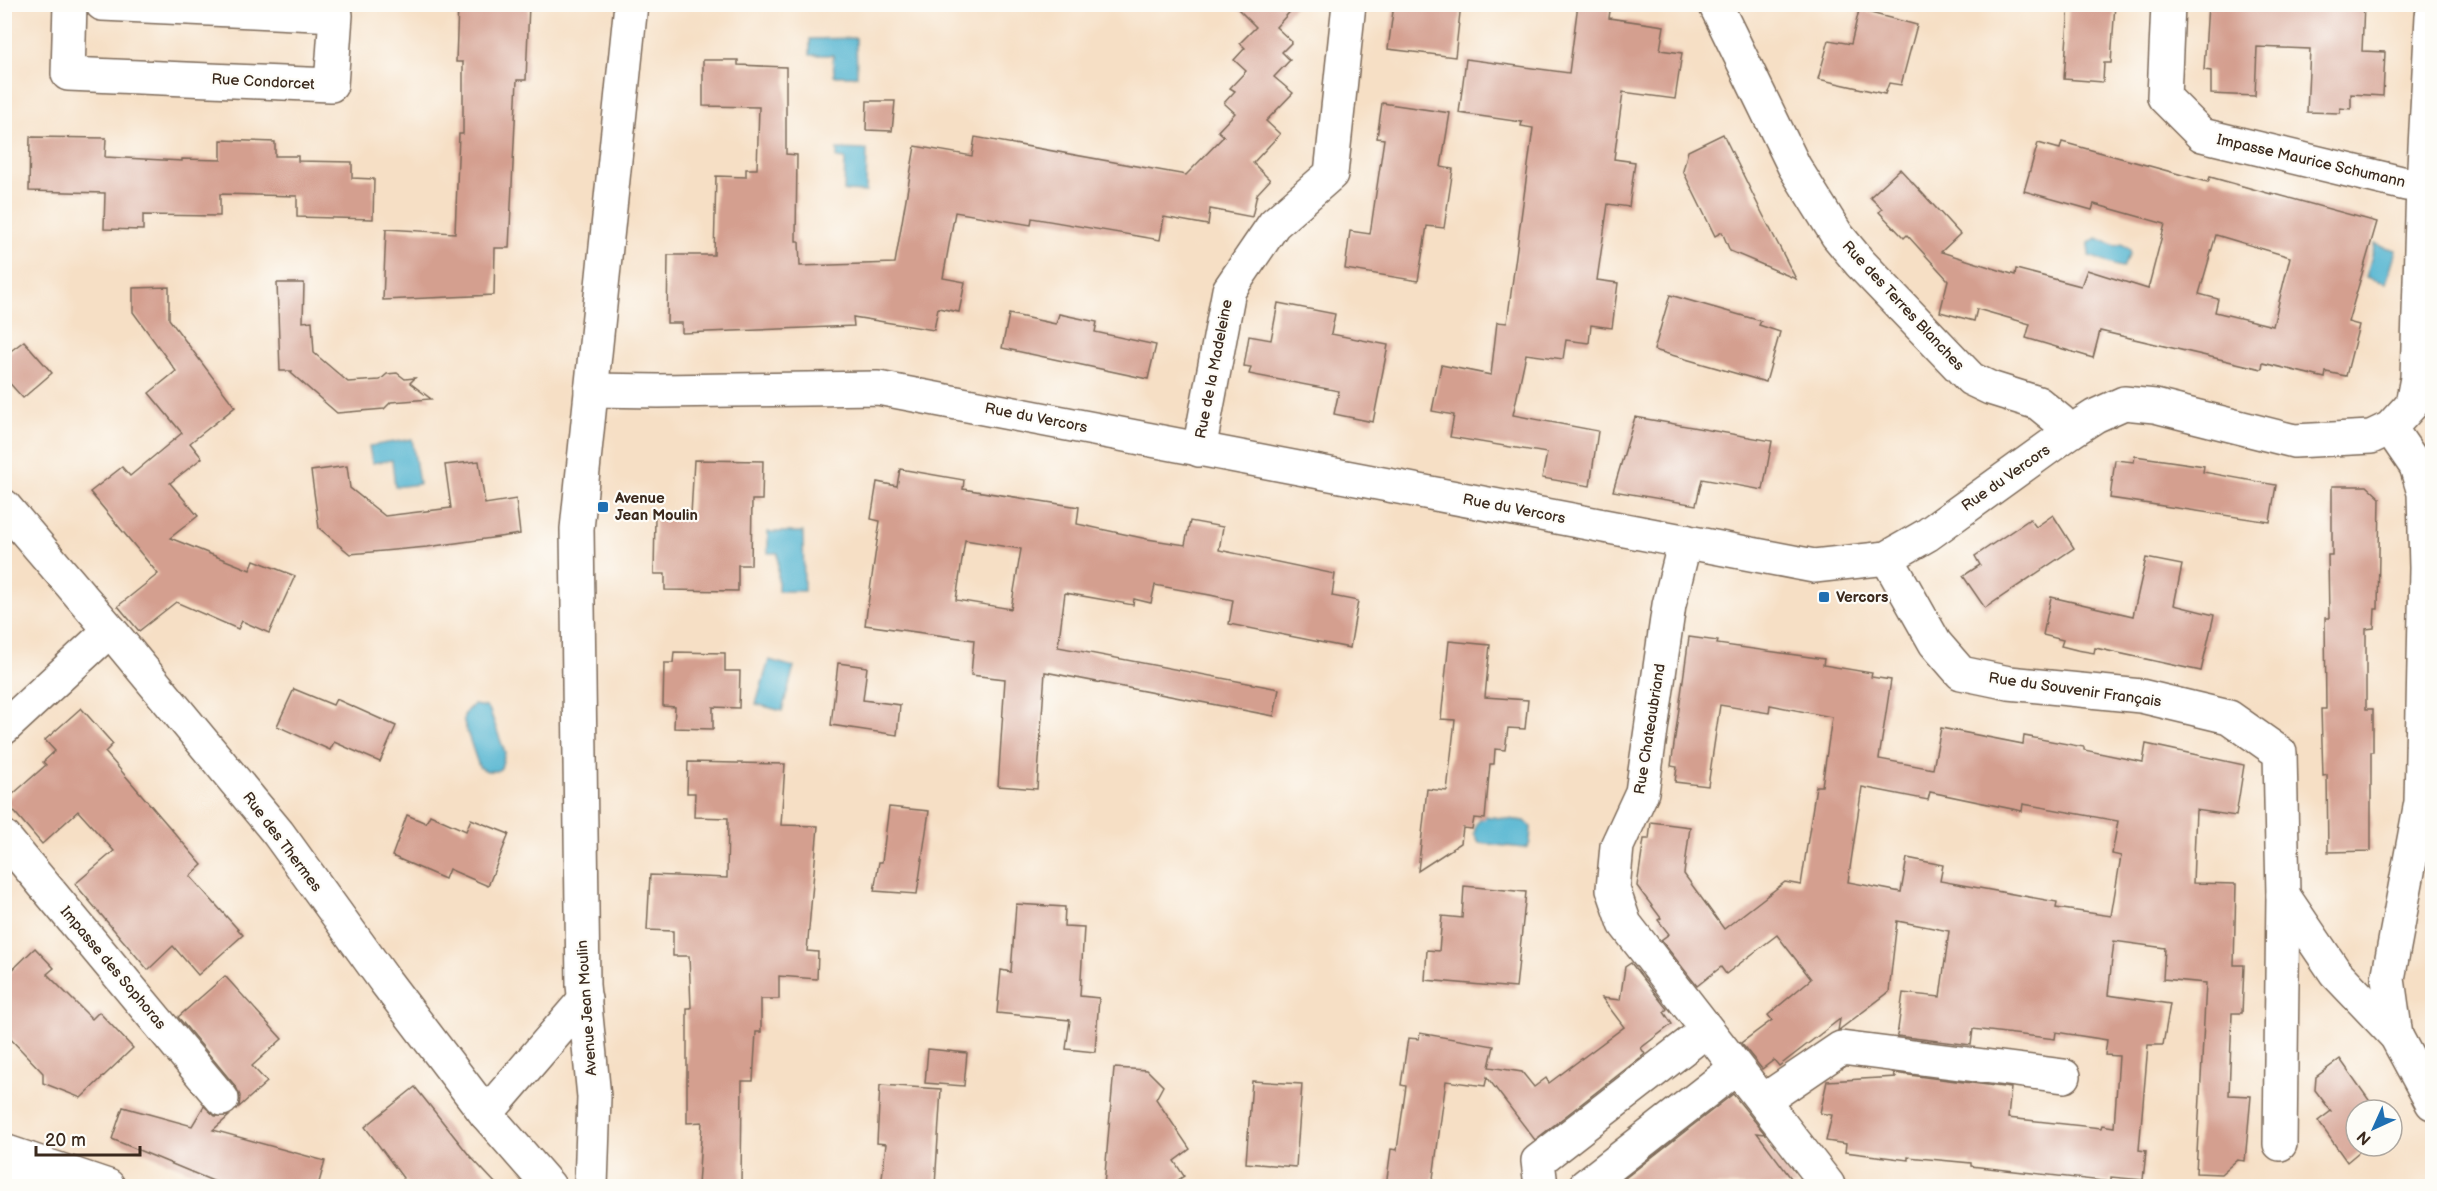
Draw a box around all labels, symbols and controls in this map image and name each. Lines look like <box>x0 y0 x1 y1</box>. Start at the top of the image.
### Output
street label: Rue Condorcet <box>211 70 315 94</box>
street label: Impasse Maurice Schumann <box>2215 130 2407 192</box>
street label: Rue des Terres Blanches <box>1838 237 1969 375</box>
street label: Rue de la Madeleine <box>1191 298 1237 440</box>
street label: Rue du Vercors <box>983 399 1089 437</box>
street label: Rue du Vercors <box>1958 440 2055 516</box>
place label: Avenue Jean Moulin <box>614 489 698 525</box>
street label: Rue du Vercors <box>1461 490 1567 528</box>
marker: Avenue Jean Moulin <box>596 500 610 514</box>
place label: Vercors <box>1836 588 1888 607</box>
marker: Vercors <box>1817 590 1831 604</box>
street label: Rue Chateaubriand <box>1630 662 1670 796</box>
street label: Rue du Souvenir Français <box>1987 668 2163 712</box>
street label: Rue des Thermes <box>238 788 326 896</box>
street label: Impasse des Sophoras <box>56 903 170 1034</box>
street label: Avenue Jean Moulin <box>573 939 601 1077</box>
north arrow <box>2344 1098 2404 1158</box>
scale bar <box>36 1119 140 1157</box>
text: N <box>2353 1127 2375 1149</box>
text: 20 m <box>45 1130 86 1151</box>

